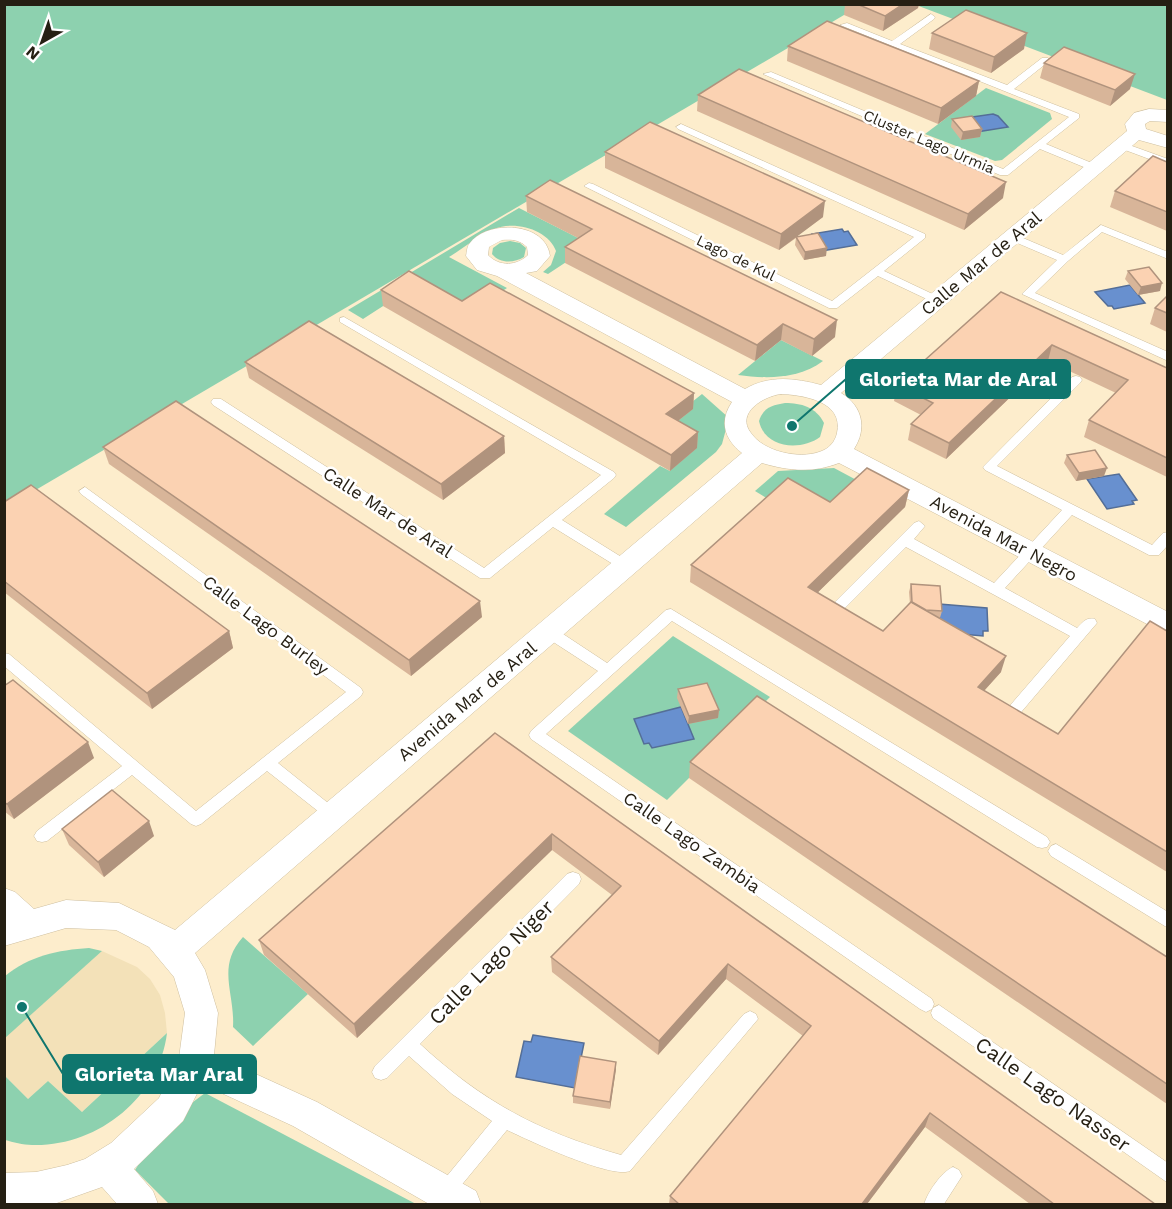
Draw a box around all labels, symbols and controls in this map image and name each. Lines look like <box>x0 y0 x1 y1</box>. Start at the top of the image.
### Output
north arrow <box>12 12 72 72</box>
text: N <box>22 42 43 64</box>
street label: Cluster Lago Urmia <box>861 106 998 178</box>
street label: Calle Mar de Aral <box>917 206 1046 319</box>
street label: Lago de Kul <box>693 231 779 285</box>
callout: Glorieta Mar de Aral <box>846 360 1070 398</box>
text: Glorieta Mar de Aral <box>859 367 1058 391</box>
street label: Calle Mar de Aral <box>319 462 457 562</box>
street label: Avenida Mar Negro <box>927 490 1081 586</box>
street label: Calle Lago Burley <box>199 571 334 680</box>
street label: Avenida Mar de Aral <box>393 637 541 765</box>
street label: Calle Lago Zambia <box>619 787 765 897</box>
street label: Calle Lago Niger <box>423 894 559 1030</box>
street label: Calle Lago Nasser <box>971 1031 1136 1157</box>
callout: Glorieta Mar Aral <box>63 1055 256 1093</box>
text: Glorieta Mar Aral <box>75 1062 244 1086</box>

